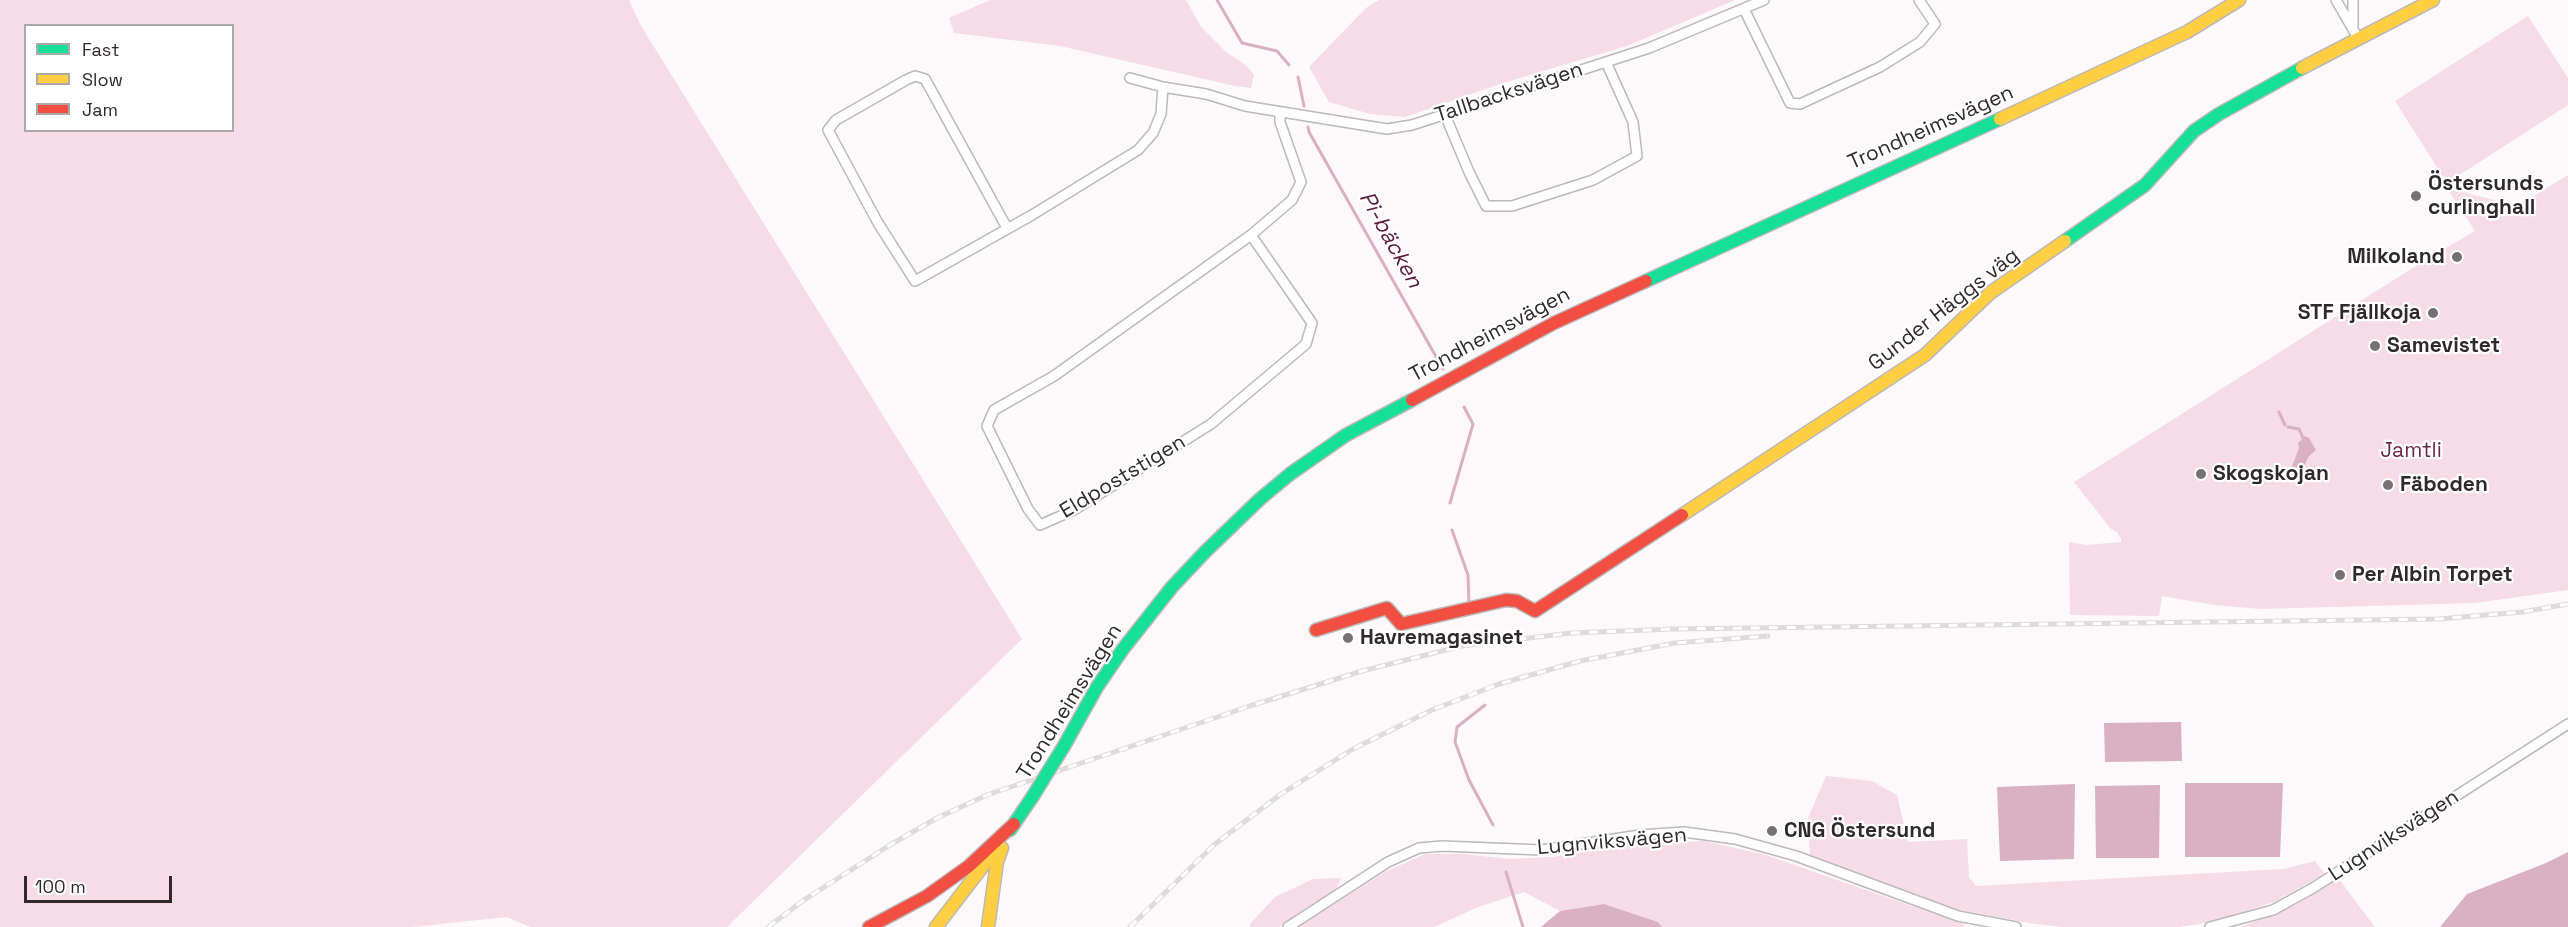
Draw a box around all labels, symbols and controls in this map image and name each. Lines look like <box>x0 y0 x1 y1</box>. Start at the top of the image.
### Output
legend <box>24 24 234 132</box>
text: Fast <box>82 38 119 61</box>
street label: Tallbacksvägen <box>1432 57 1586 129</box>
text: Slow <box>82 68 123 91</box>
street label: Trondheimsvägen <box>1844 80 2018 176</box>
text: Jam <box>82 98 118 121</box>
place label: Östersunds curlinghall <box>2428 171 2544 221</box>
water label: Pi-bäcken <box>1353 187 1427 293</box>
marker: Östersunds curlinghall <box>2409 189 2423 203</box>
street label: Gunder Häggs väg <box>1864 243 2024 377</box>
place label: Milkoland <box>2347 244 2445 270</box>
marker: Milkoland <box>2450 250 2464 264</box>
street label: Trondheimsvägen <box>1405 282 1575 388</box>
place label: STF Fjällkoja <box>2298 300 2421 326</box>
marker: STF Fjällkoja <box>2426 306 2440 320</box>
place label: Samevistet <box>2387 333 2500 359</box>
marker: Samevistet <box>2368 339 2382 353</box>
street label: Eldpoststigen <box>1056 430 1190 524</box>
park label: Jamtli <box>2380 438 2442 464</box>
place label: Skogskojan <box>2213 461 2329 487</box>
marker: Skogskojan <box>2194 467 2208 481</box>
place label: Fäboden <box>2400 472 2488 498</box>
marker: Fäboden <box>2381 478 2395 492</box>
place label: Per Albin Torpet <box>2352 562 2513 588</box>
marker: Per Albin Torpet <box>2333 568 2347 582</box>
street label: Trondheimsvägen <box>1012 620 1128 784</box>
place label: Havremagasinet <box>1360 625 1523 651</box>
marker: Havremagasinet <box>1341 631 1355 645</box>
street label: Lugnviksvägen <box>2324 785 2464 887</box>
place label: CNG Östersund <box>1784 818 1935 844</box>
street label: Lugnviksvägen <box>1536 823 1688 861</box>
marker: CNG Östersund <box>1765 824 1779 838</box>
scale bar <box>27 864 176 902</box>
text: 100 m <box>35 875 86 898</box>

